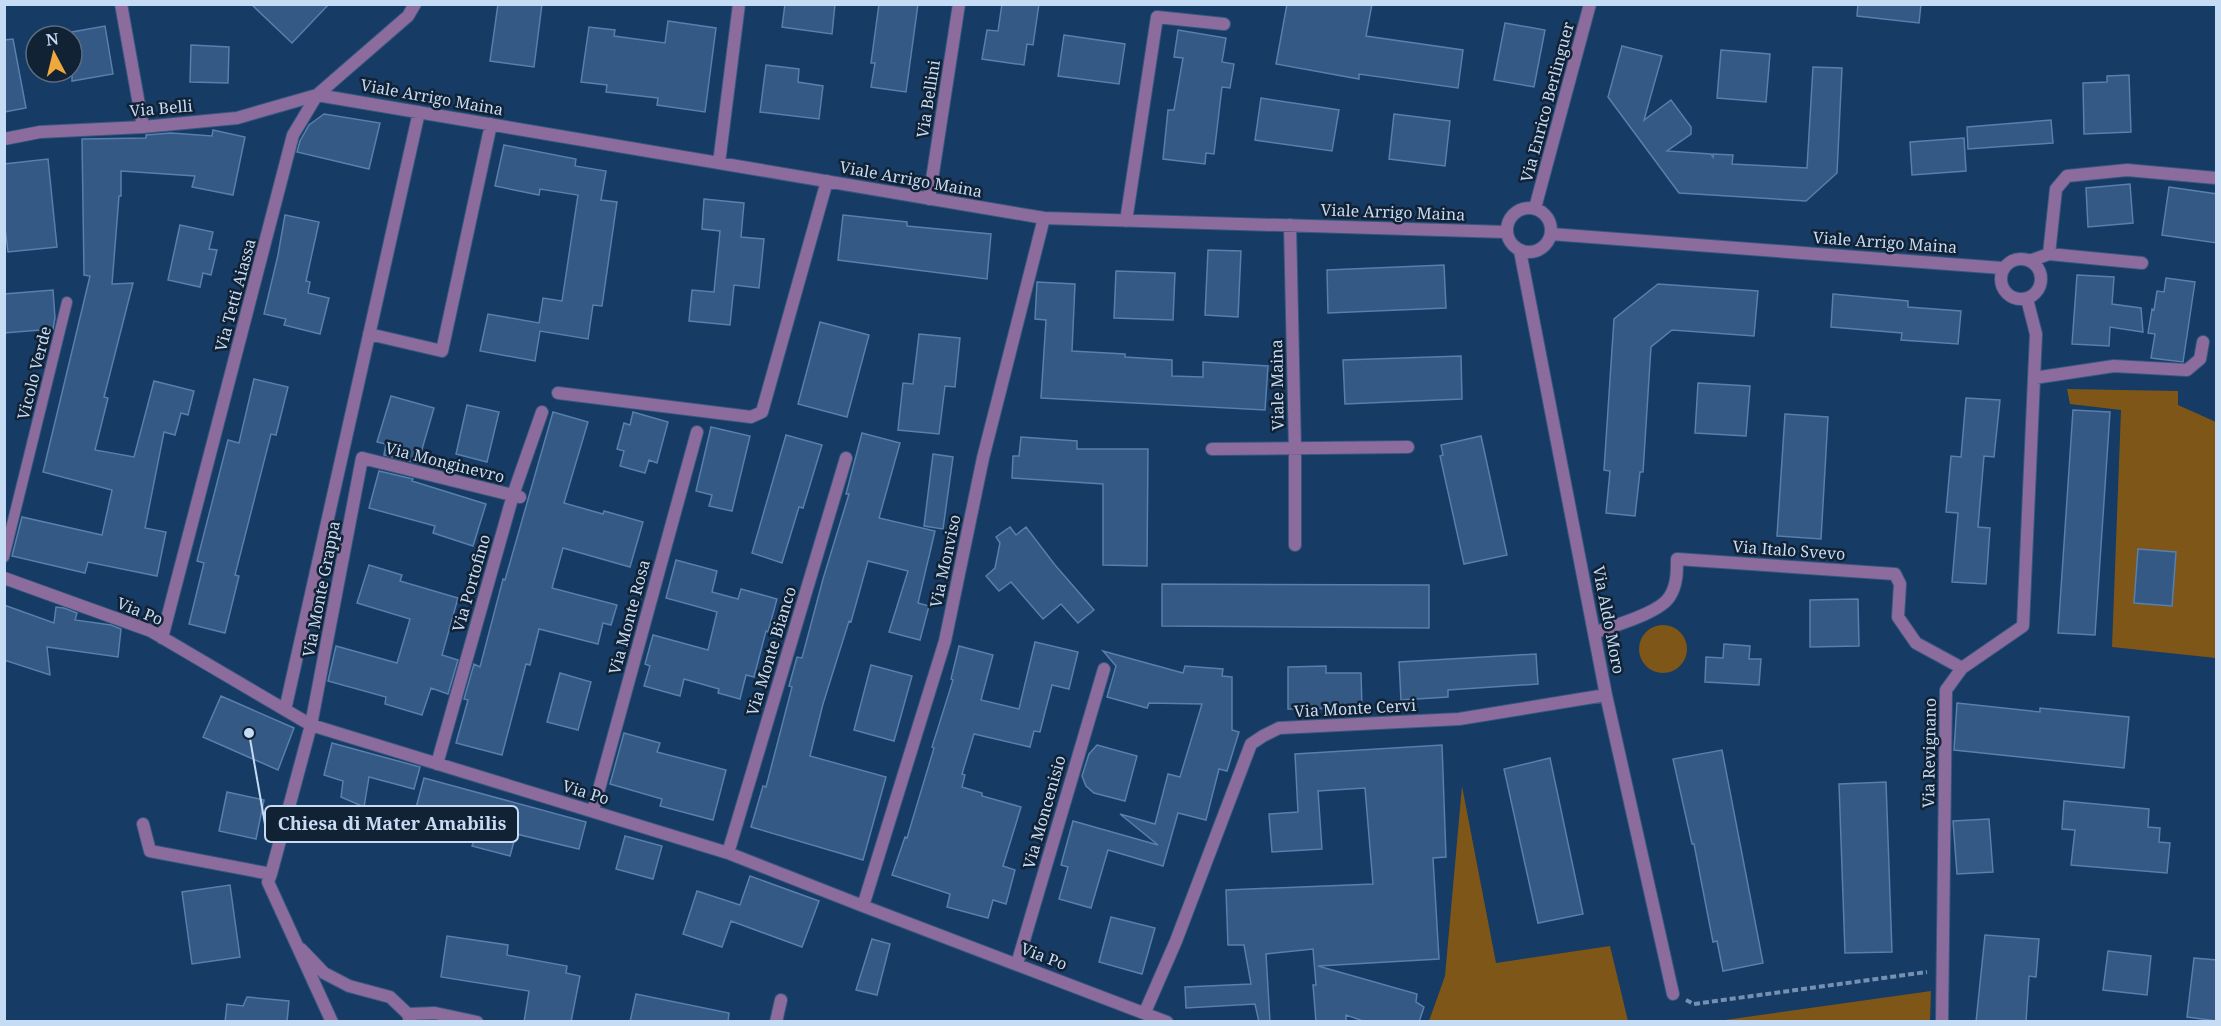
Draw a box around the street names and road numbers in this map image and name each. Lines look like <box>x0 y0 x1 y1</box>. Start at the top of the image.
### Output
street label: Via Enrico Berlinguer <box>1515 19 1579 185</box>
street label: Via Bellini <box>911 58 945 140</box>
street label: Viale Arrigo Maina <box>359 74 505 120</box>
street label: Via Belli <box>129 94 193 122</box>
street label: Viale Arrigo Maina <box>838 156 984 202</box>
street label: Viale Arrigo Maina <box>1320 198 1466 226</box>
street label: Viale Arrigo Maina <box>1812 226 1958 258</box>
street label: Via Tetti Aiassa <box>209 236 261 354</box>
street label: Vicolo Verde <box>12 324 56 422</box>
street label: Viale Maina <box>1265 339 1289 431</box>
street label: Via Monginevro <box>383 437 507 487</box>
street label: Via Monviso <box>924 513 966 609</box>
street label: Via Monte Grappa <box>297 519 345 659</box>
street label: Via Portofino <box>447 532 495 634</box>
street label: Via Italo Svevo <box>1732 535 1846 565</box>
street label: Via Monte Rosa <box>603 557 655 677</box>
street label: Via Aldo Moro <box>1588 564 1630 676</box>
street label: Via Monte Bianco <box>741 584 801 718</box>
street label: Via Po <box>114 592 166 630</box>
street label: Via Monte Cervi <box>1293 694 1417 722</box>
street label: Via Revignano <box>1917 698 1941 808</box>
street label: Via Moncenisio <box>1017 753 1071 871</box>
street label: Via Po <box>560 774 612 810</box>
street label: Via Po <box>1018 937 1070 975</box>

